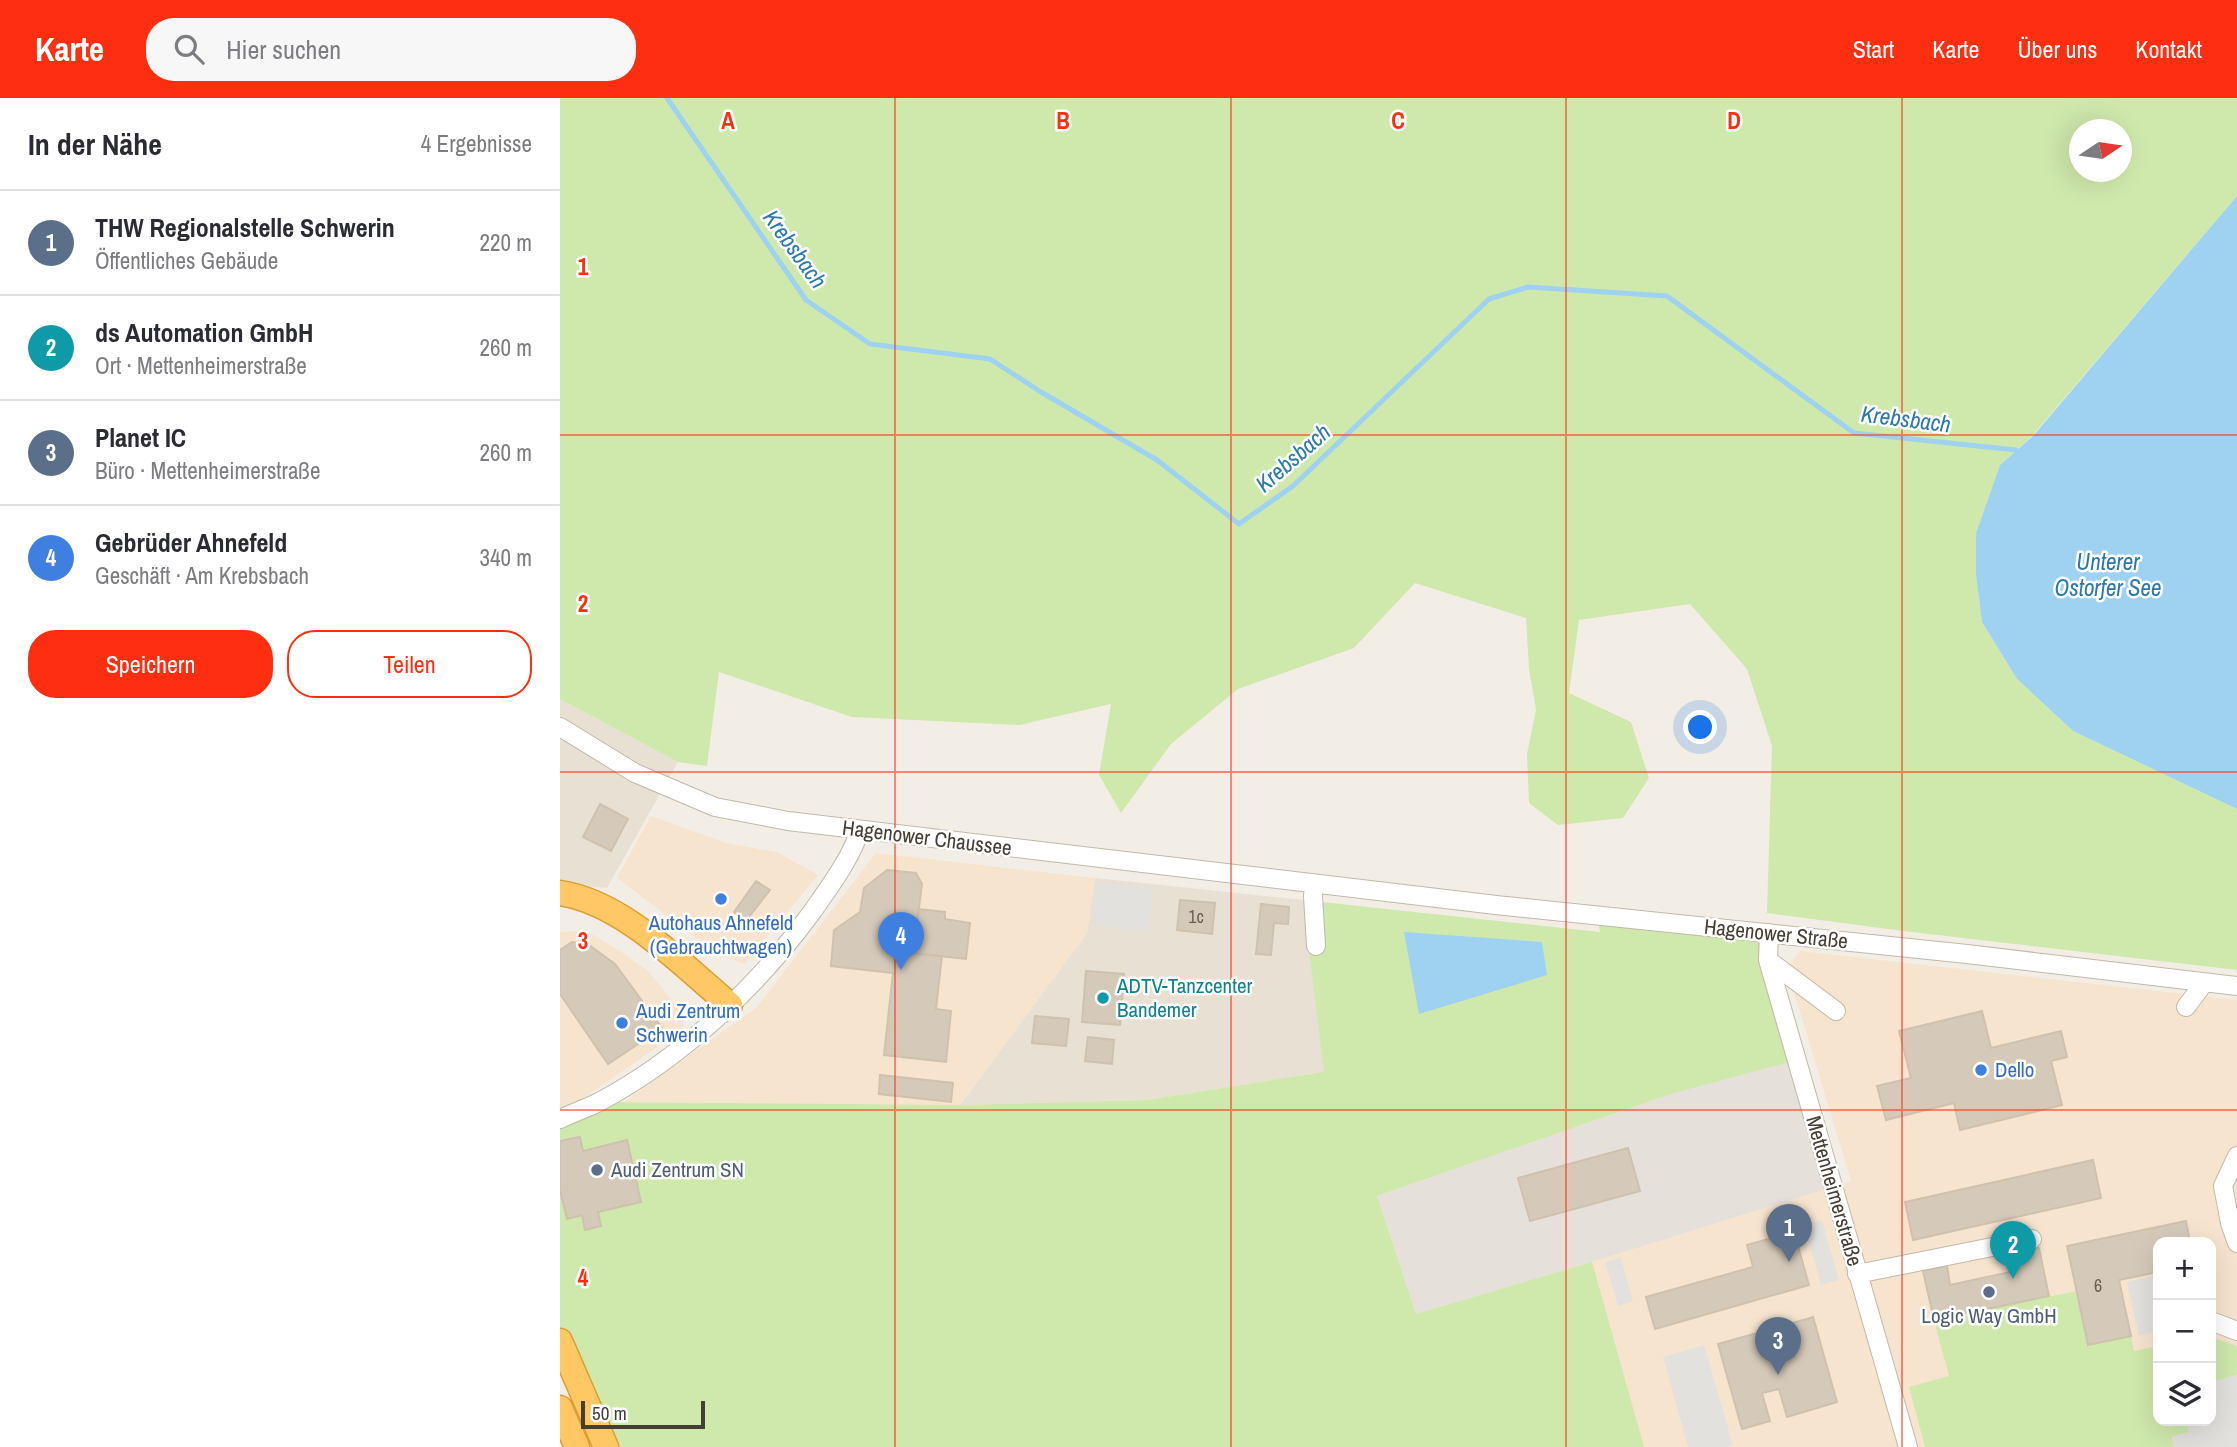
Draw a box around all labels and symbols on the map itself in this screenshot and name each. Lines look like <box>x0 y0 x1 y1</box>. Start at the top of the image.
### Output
text: A <box>721 105 735 136</box>
text: B <box>1056 105 1070 136</box>
text: C <box>1391 105 1405 136</box>
text: D <box>1727 105 1741 136</box>
north arrow <box>2069 119 2132 182</box>
water label: Krebsbach <box>756 203 834 294</box>
text: 1 <box>578 251 589 282</box>
water label: Krebsbach <box>1859 398 1953 439</box>
water label: Krebsbach <box>1248 416 1337 499</box>
water label: Unterer Ostorfer See <box>2055 546 2161 603</box>
text: 2 <box>578 588 588 619</box>
your location <box>1683 710 1717 744</box>
street label: Hagenower Chaussee <box>841 813 1013 862</box>
marker: Autohaus Ahnefeld (Gebrauchtwagen) <box>713 891 729 907</box>
house number: 1c <box>1188 904 1204 929</box>
place label: Autohaus Ahnefeld (Gebrauchtwagen) <box>648 908 793 961</box>
pin: 4 <box>878 912 924 970</box>
street label: Hagenower Straße <box>1703 912 1849 955</box>
text: 3 <box>578 925 588 956</box>
place label: ADTV-Tanzcenter Bandemer <box>1116 971 1253 1024</box>
marker: ADTV-Tanzcenter Bandemer <box>1095 990 1111 1006</box>
place label: Audi Zentrum Schwerin <box>635 996 740 1049</box>
marker: Audi Zentrum Schwerin <box>614 1015 630 1031</box>
place label: Dello <box>1995 1055 2034 1084</box>
marker: Dello <box>1973 1062 1989 1078</box>
street label: Mettenheimerstraße <box>1799 1112 1870 1269</box>
place label: Audi Zentrum SN <box>610 1155 744 1184</box>
marker: Audi Zentrum SN <box>589 1162 605 1178</box>
pin: 1 <box>1766 1204 1812 1262</box>
pin: 2 <box>1990 1221 2036 1279</box>
text: 4 <box>578 1262 589 1293</box>
house number: 6 <box>2094 1273 2102 1298</box>
marker: Logic Way GmbH <box>1981 1284 1997 1300</box>
place label: Logic Way GmbH <box>1921 1301 2057 1330</box>
pin: 3 <box>1755 1317 1801 1375</box>
scale bar <box>581 1398 705 1430</box>

